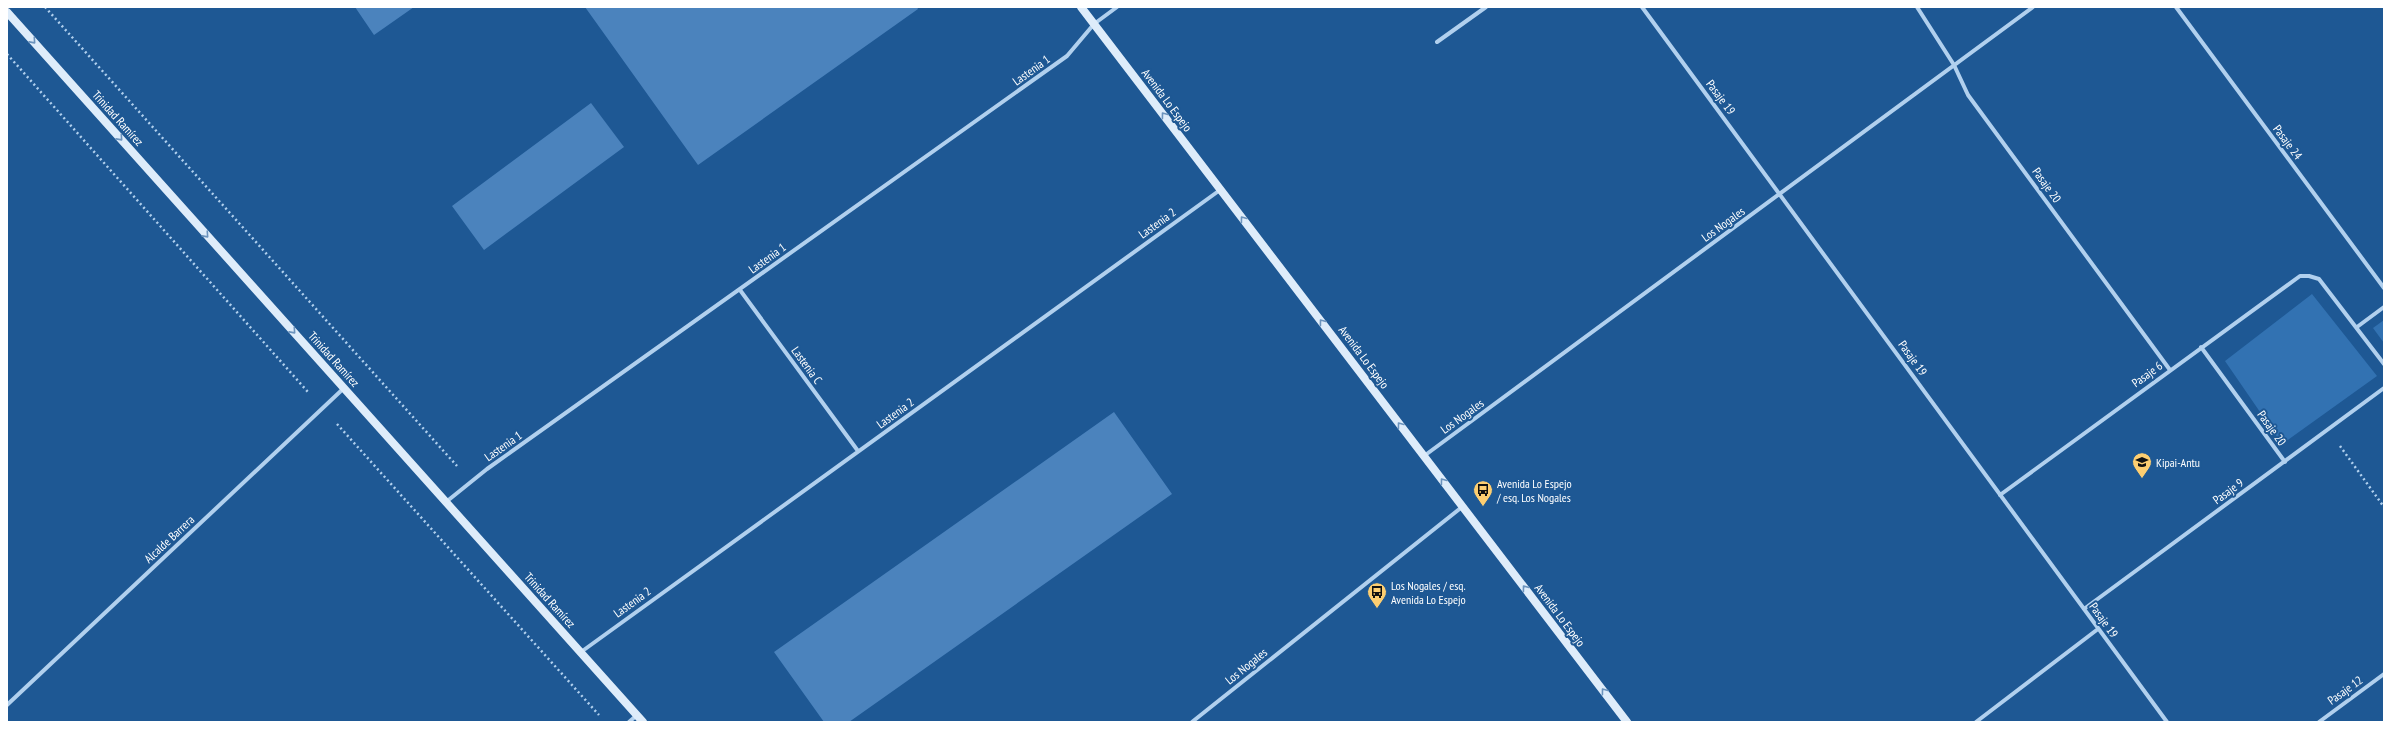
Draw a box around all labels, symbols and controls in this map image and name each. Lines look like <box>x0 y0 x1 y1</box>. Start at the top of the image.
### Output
one-way arrow <box>28 36 36 44</box>
street label: Lastenia 1 <box>1009 51 1053 89</box>
street label: Avenida Lo Espejo <box>1139 66 1195 134</box>
street label: Pasaje 19 <box>1703 77 1739 117</box>
street label: Trinidad Ramírez <box>89 87 147 149</box>
one-way arrow <box>1161 113 1168 120</box>
street label: Pasaje 24 <box>2270 122 2306 163</box>
one-way arrow <box>115 133 122 140</box>
street label: Pasaje 20 <box>2029 165 2065 205</box>
street label: Los Nogales <box>1698 203 1748 245</box>
street label: Lastenia 2 <box>1135 204 1179 242</box>
one-way arrow <box>1240 216 1247 223</box>
one-way arrow <box>202 230 209 237</box>
street label: Lastenia 1 <box>745 239 789 277</box>
one-way arrow <box>1319 319 1326 326</box>
street label: Avenida Lo Espejo <box>1336 323 1392 391</box>
one-way arrow <box>288 327 295 334</box>
street label: Trinidad Ramírez <box>305 328 363 390</box>
street label: Pasaje 19 <box>1895 338 1931 378</box>
street label: Lastenia C <box>788 343 826 387</box>
street label: Pasaje 6 <box>2129 358 2165 390</box>
street label: Lastenia 2 <box>873 394 917 432</box>
street label: Los Nogales <box>1437 395 1487 437</box>
street label: Pasaje 20 <box>2254 408 2290 448</box>
one-way arrow <box>1398 423 1405 430</box>
street label: Lastenia 1 <box>481 428 525 464</box>
school or university icon: Kipai-Antu <box>2131 451 2153 479</box>
place label: Kipai-Antu <box>2156 455 2200 470</box>
street label: Pasaje 9 <box>2210 475 2246 507</box>
place label: Avenida Lo Espejo / esq. Los Nogales <box>1496 476 1572 505</box>
one-way arrow <box>1441 479 1448 486</box>
bus stop icon: Avenida Lo Espejo / esq. Los Nogales <box>1472 479 1494 507</box>
street label: Alcalde Barrera <box>141 512 197 566</box>
street label: Trinidad Ramírez <box>521 569 579 631</box>
place label: Los Nogales / esq. Avenida Lo Espejo <box>1391 578 1466 607</box>
bus stop icon: Los Nogales / esq. Avenida Lo Espejo <box>1366 581 1388 609</box>
street label: Avenida Lo Espejo <box>1532 581 1588 649</box>
street label: Lastenia 2 <box>610 583 654 621</box>
one-way arrow <box>1522 585 1529 592</box>
street label: Pasaje 19 <box>2086 600 2122 640</box>
street label: Los Nogales <box>1222 645 1270 687</box>
street label: Pasaje 12 <box>2325 672 2365 708</box>
one-way arrow <box>1601 688 1608 695</box>

